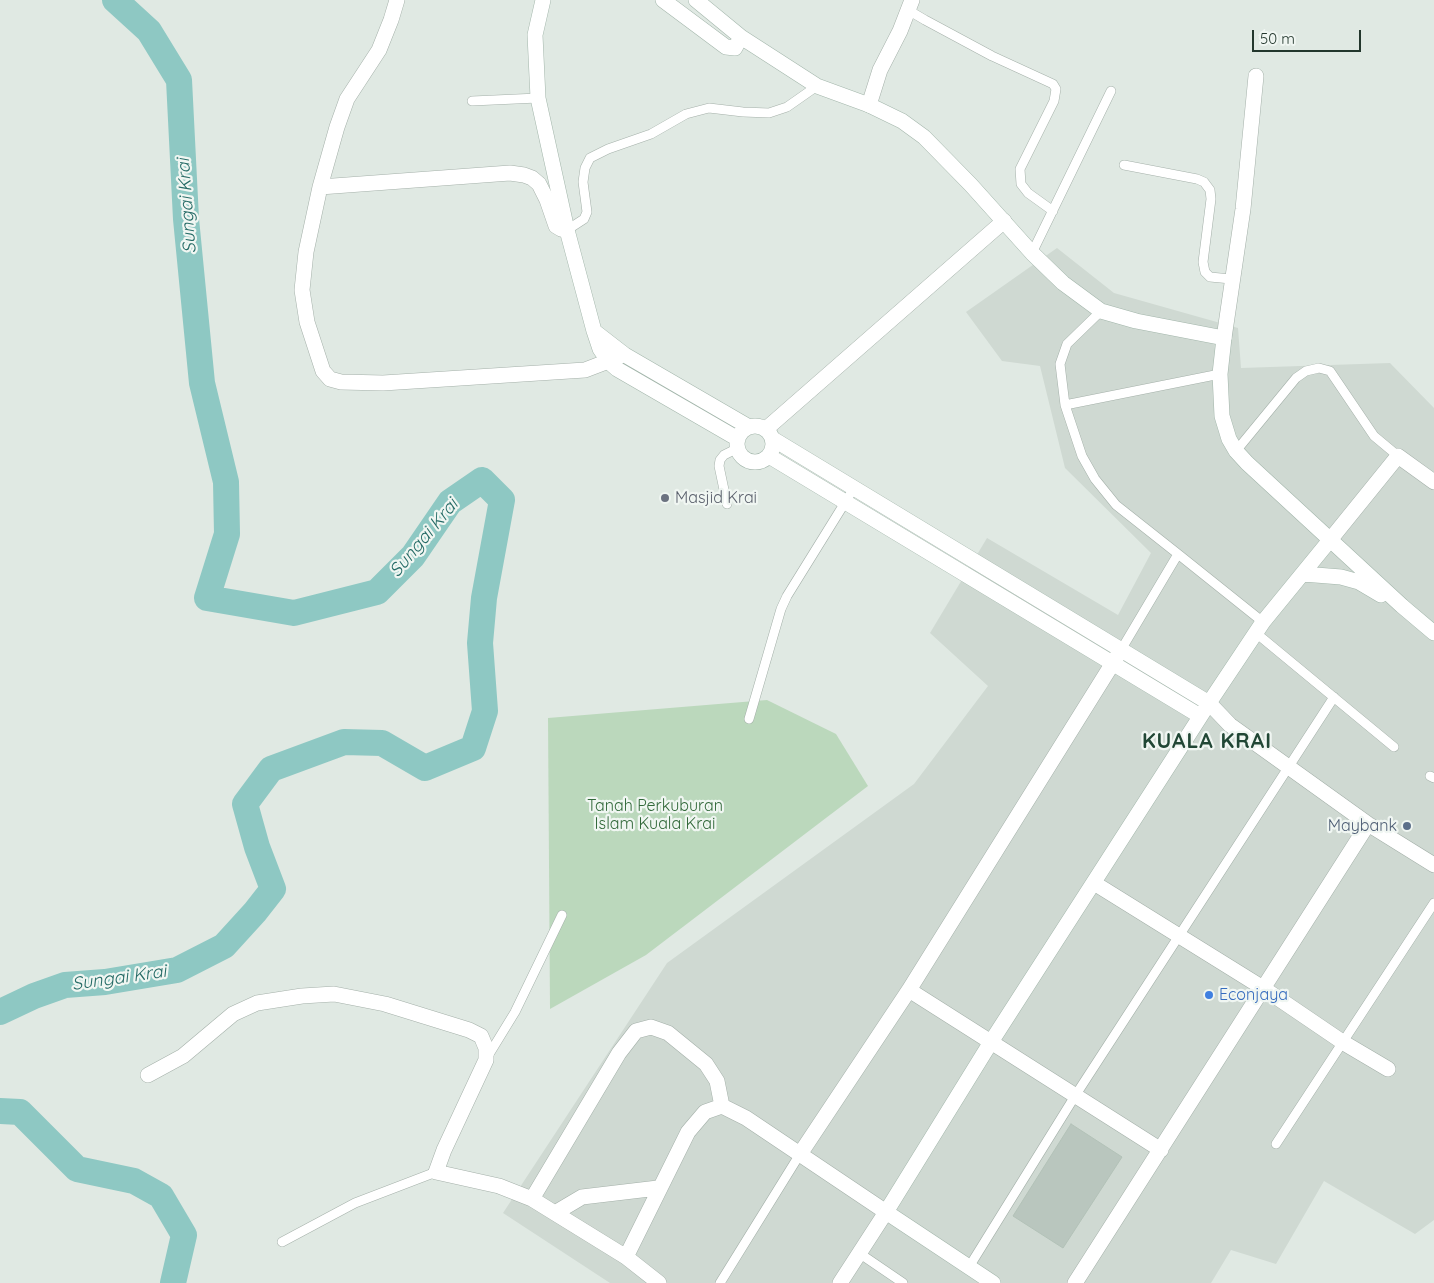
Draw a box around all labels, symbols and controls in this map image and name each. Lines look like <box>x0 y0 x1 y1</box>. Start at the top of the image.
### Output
scale bar <box>1254 20 1363 52</box>
text: 50 m <box>1260 29 1295 48</box>
water label: Sungai Krai <box>173 158 201 254</box>
place label: Masjid Krai <box>675 488 757 508</box>
marker: Masjid Krai <box>659 492 671 504</box>
water label: Sungai Krai <box>385 495 463 581</box>
district label: KUALA KRAI <box>1141 729 1273 755</box>
park label: Tanah Perkuburan Islam Kuala Krai <box>587 796 723 834</box>
place label: Maybank <box>1328 816 1397 836</box>
marker: Maybank <box>1401 820 1413 832</box>
water label: Sungai Krai <box>70 961 168 995</box>
place label: Econjaya <box>1219 985 1288 1005</box>
marker: Econjaya <box>1203 989 1215 1001</box>

